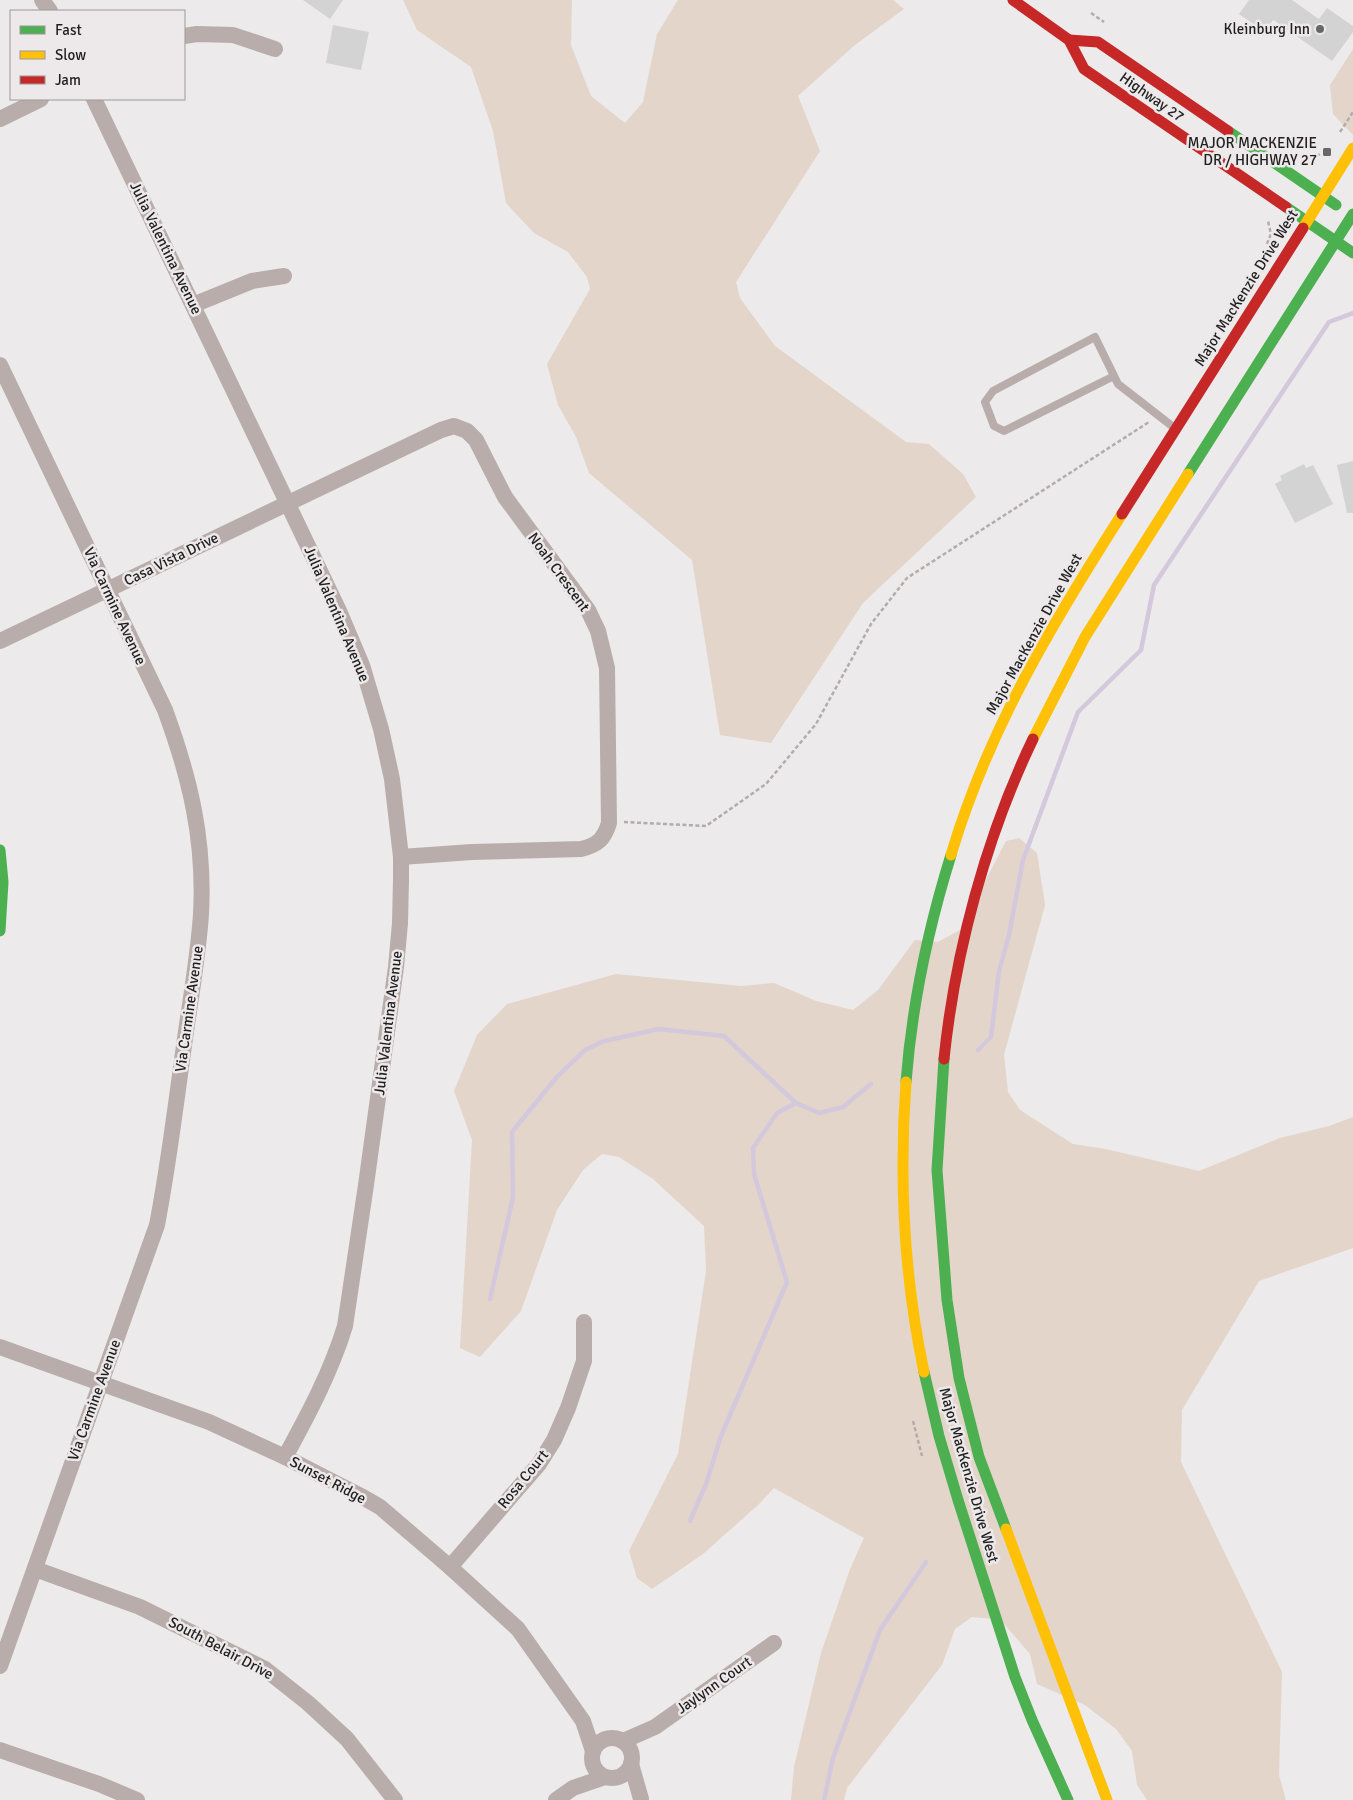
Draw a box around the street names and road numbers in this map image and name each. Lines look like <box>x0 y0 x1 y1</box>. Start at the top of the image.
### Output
street label: Highway 27 <box>1116 68 1188 126</box>
street label: Julia Valentina Avenue <box>126 179 206 317</box>
street label: Major MacKenzie Drive West <box>1190 206 1302 370</box>
street label: Casa Vista Drive <box>121 528 221 590</box>
street label: Noah Crescent <box>524 529 594 615</box>
street label: Via Carmine Avenue <box>80 544 150 668</box>
street label: Julia Valentina Avenue <box>300 544 374 684</box>
street label: Major MacKenzie Drive West <box>982 550 1086 718</box>
street label: Via Carmine Avenue <box>171 945 207 1073</box>
street label: Julia Valentina Avenue <box>370 950 406 1096</box>
street label: Via Carmine Avenue <box>64 1337 124 1463</box>
street label: Major MacKenzie Drive West <box>935 1385 1003 1565</box>
street label: Rosa Court <box>494 1446 552 1512</box>
street label: Sunset Ridge <box>287 1452 369 1508</box>
street label: South Belair Drive <box>166 1613 276 1683</box>
street label: Jaylynn Court <box>673 1652 755 1718</box>

